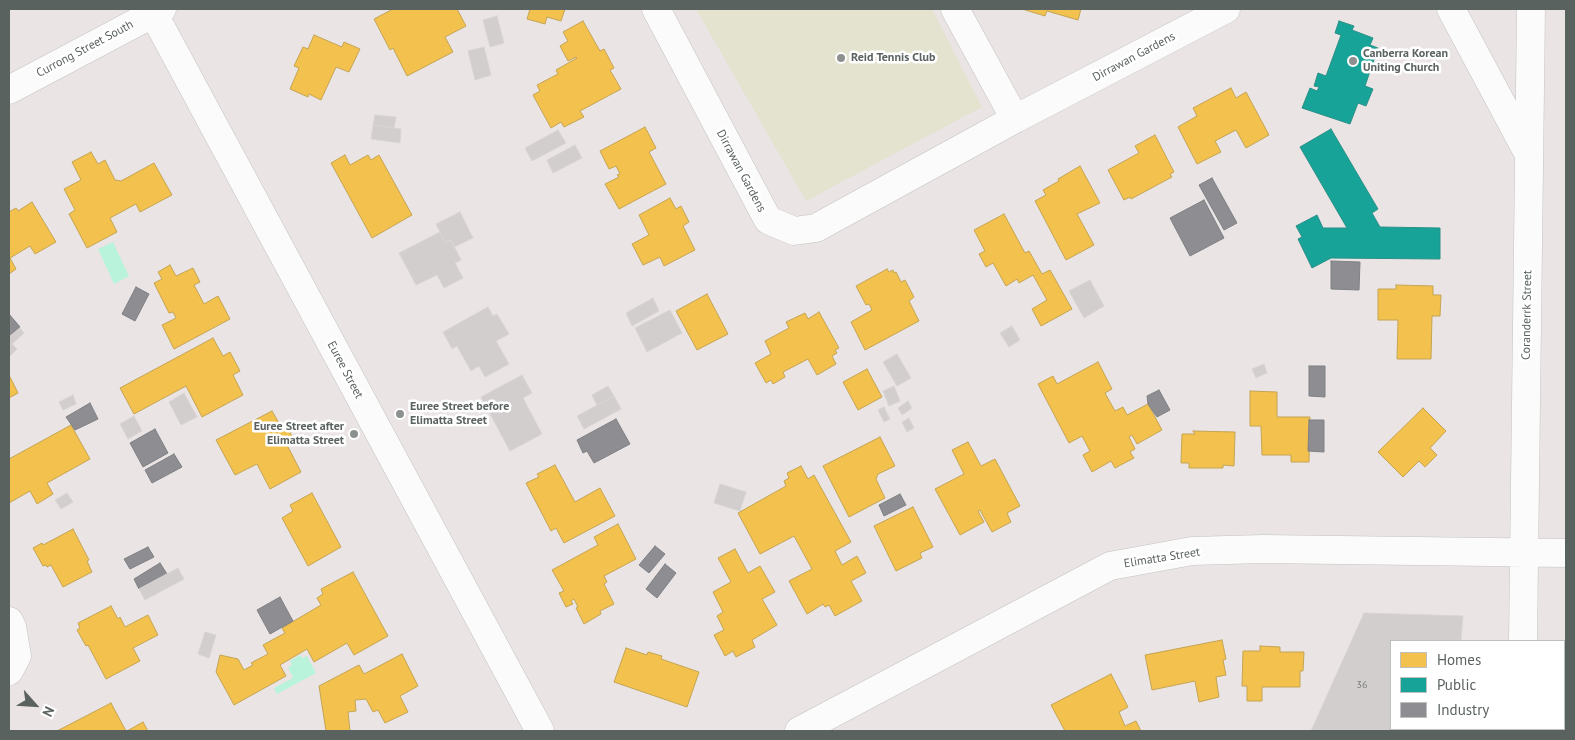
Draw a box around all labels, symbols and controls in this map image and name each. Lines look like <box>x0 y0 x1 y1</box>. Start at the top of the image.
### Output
street label: Currong Street South <box>34 17 136 81</box>
street label: Dirrawan Gardens <box>1090 29 1178 85</box>
place label: Canberra Korean Uniting Church <box>1363 47 1448 75</box>
place label: Reid Tennis Club <box>851 51 935 65</box>
marker: Reid Tennis Club <box>835 52 847 64</box>
marker: Canberra Korean Uniting Church <box>1347 55 1359 67</box>
street label: Dirrawan Gardens <box>713 127 769 215</box>
street label: Coranderrk Street <box>1519 270 1535 360</box>
street label: Euree Street <box>324 339 366 401</box>
place label: Euree Street before Elimatta Street <box>410 400 509 428</box>
marker: Euree Street before Elimatta Street <box>394 408 406 420</box>
place label: Euree Street after Elimatta Street <box>254 420 344 448</box>
marker: Euree Street after Elimatta Street <box>348 428 360 440</box>
street label: Elimatta Street <box>1123 545 1201 571</box>
legend <box>1390 640 1565 730</box>
text: Homes <box>1437 650 1481 669</box>
text: Public <box>1437 675 1476 694</box>
house number: 36 <box>1357 679 1367 691</box>
north arrow <box>10 680 60 730</box>
text: Industry <box>1437 700 1489 719</box>
text: N <box>38 703 59 720</box>

